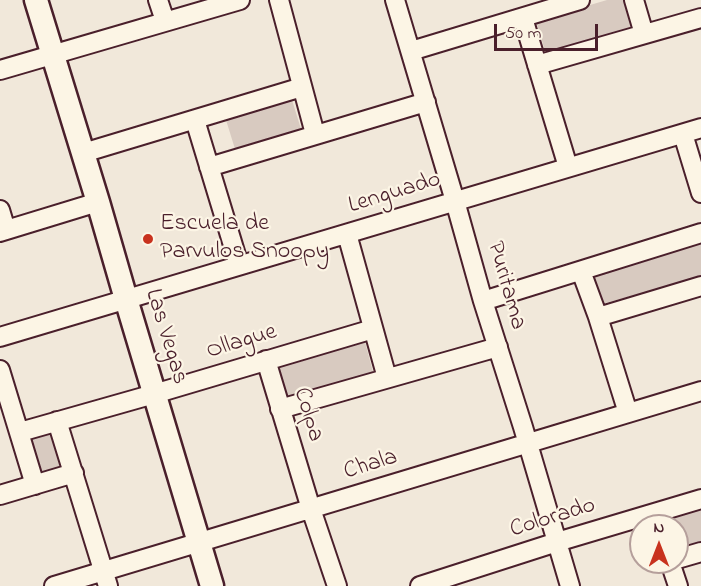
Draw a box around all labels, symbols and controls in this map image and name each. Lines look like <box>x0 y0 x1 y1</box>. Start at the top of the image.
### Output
scale bar <box>497 12 600 50</box>
text: 50 m <box>505 21 542 47</box>
street label: Lenguado <box>345 166 445 222</box>
place label: Escuela de Parvulos Snoopy <box>160 211 329 267</box>
marker: Escuela de Parvulos Snoopy <box>141 232 155 246</box>
street label: Puritama <box>479 239 531 333</box>
street label: Las Vegas <box>137 286 193 388</box>
street label: Ollague <box>203 319 281 367</box>
street label: Colpa <box>285 384 329 446</box>
street label: Chala <box>341 444 401 488</box>
street label: Colorado <box>507 492 599 546</box>
north arrow <box>629 514 689 574</box>
text: N <box>654 516 664 540</box>

